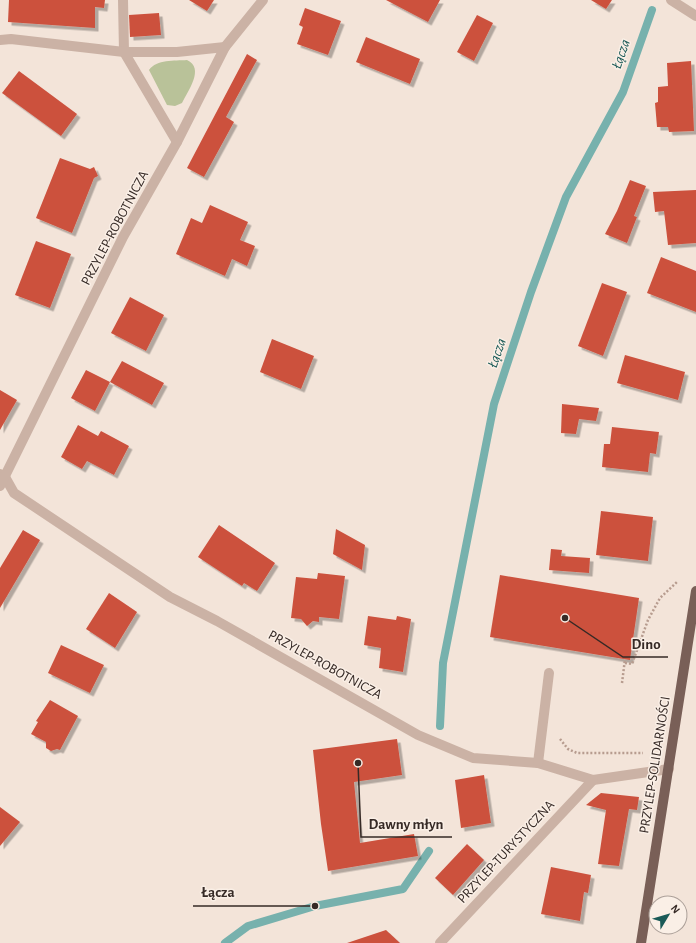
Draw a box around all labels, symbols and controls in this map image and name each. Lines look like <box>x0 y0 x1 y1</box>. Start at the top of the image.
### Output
water label: Łącza <box>609 37 633 71</box>
street label: PRZYLEP-ROBOTNICZA <box>79 168 151 288</box>
water label: Łącza <box>485 336 509 370</box>
street label: PRZYLEP-ROBOTNICZA <box>266 628 384 702</box>
callout: Dino <box>623 630 668 657</box>
text: Dino <box>631 637 661 652</box>
street label: PRZYLEP-SOLIDARNOŚCI <box>634 695 673 835</box>
street label: PRZYLEP-TURYSTYCZNA <box>455 798 557 906</box>
callout: Dawny młyn <box>361 810 452 837</box>
text: Dawny młyn <box>368 817 444 832</box>
callout: Łącza <box>193 879 242 906</box>
text: Łącza <box>200 885 235 900</box>
north arrow <box>648 895 688 935</box>
text: N <box>669 903 682 916</box>

